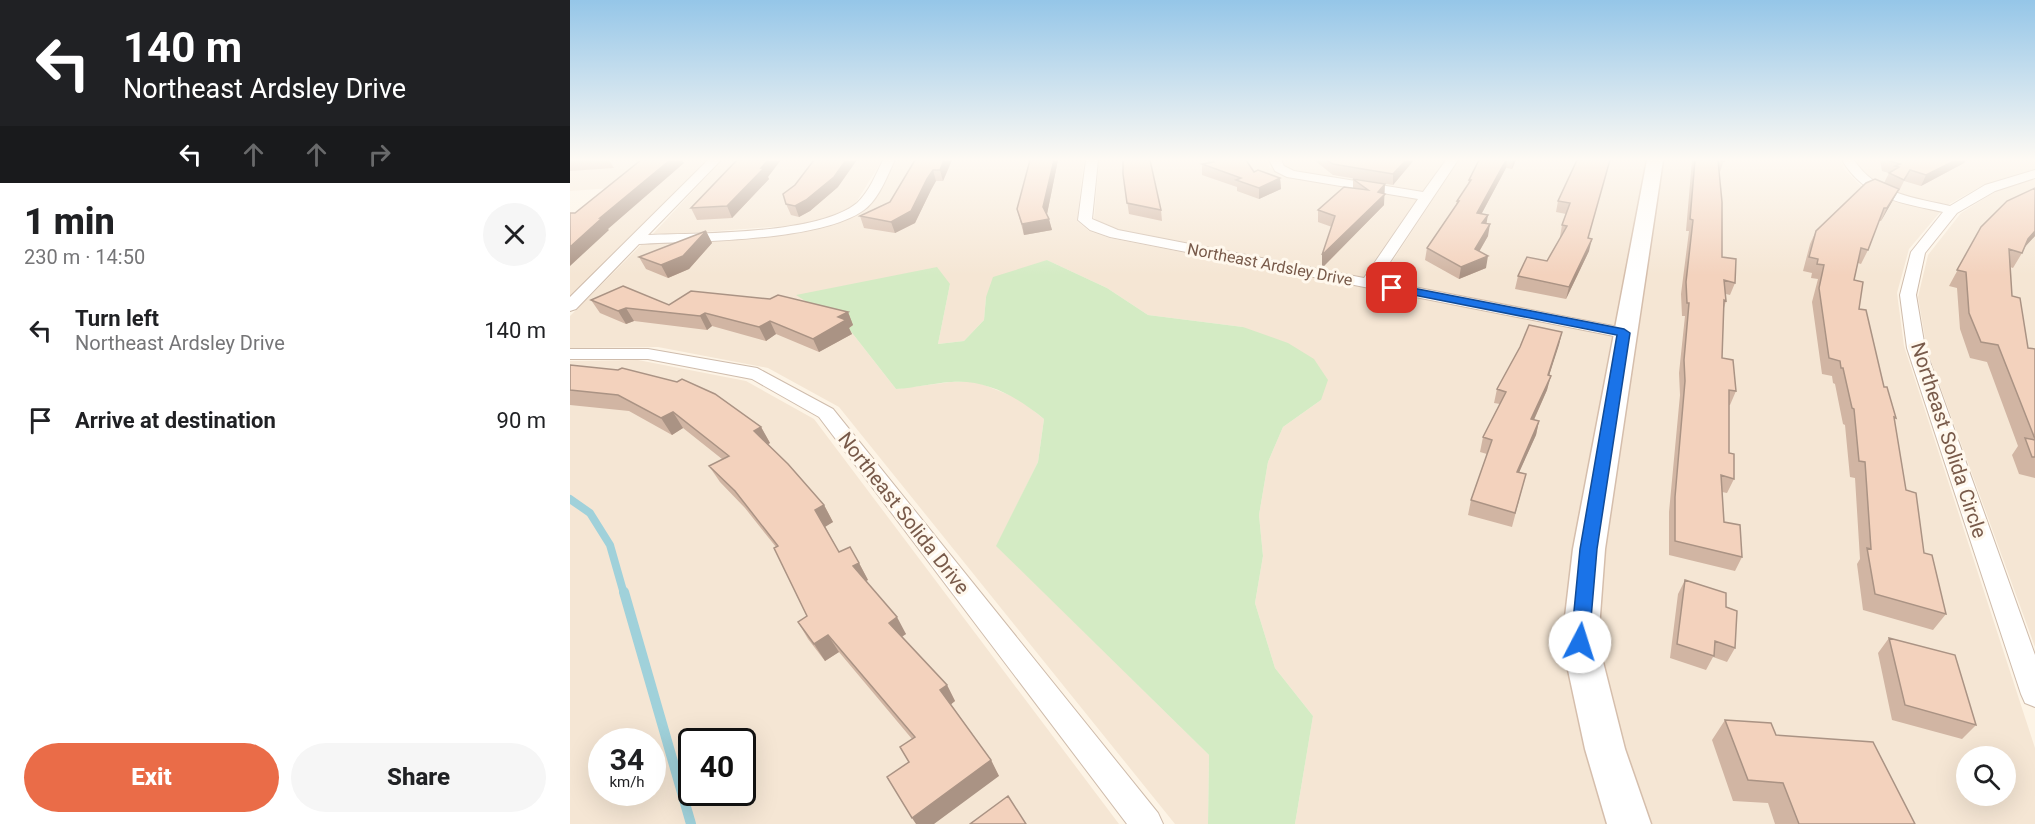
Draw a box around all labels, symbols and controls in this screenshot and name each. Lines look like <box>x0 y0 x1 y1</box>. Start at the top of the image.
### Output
text: 140 m <box>123 23 242 72</box>
icon: left <box>24 24 102 102</box>
text: Northeast Ardsley Drive <box>123 73 406 105</box>
icon: left <box>174 138 207 171</box>
icon: ahead <box>237 138 270 171</box>
icon: ahead <box>300 138 333 171</box>
icon: right <box>363 138 396 171</box>
text: 1 min <box>24 201 115 243</box>
button: close <box>483 203 546 266</box>
street label: Northeast Ardsley Drive <box>1186 239 1354 290</box>
text: 230 m · 14:50 <box>24 245 145 269</box>
pin <box>1366 262 1417 313</box>
icon: arrive <box>1375 271 1408 304</box>
text: Turn left <box>75 306 159 331</box>
icon: left <box>24 314 57 347</box>
text: 140 m <box>484 318 546 343</box>
text: Northeast Ardsley Drive <box>75 331 285 355</box>
street label: Northeast Solida Circle <box>1906 339 1992 541</box>
icon: arrive <box>24 404 57 437</box>
text: Arrive at destination <box>75 408 276 433</box>
text: 90 m <box>497 408 546 433</box>
street label: Northeast Solida Drive <box>833 427 975 599</box>
position arrow <box>1548 610 1612 674</box>
speed limit sign: 40 <box>678 728 756 806</box>
text: 34 <box>610 742 644 777</box>
button: Exit <box>24 743 279 812</box>
button: Share <box>291 743 546 812</box>
map controls <box>1956 746 2016 806</box>
button: search <box>1956 746 2016 806</box>
text: km/h <box>609 773 645 791</box>

